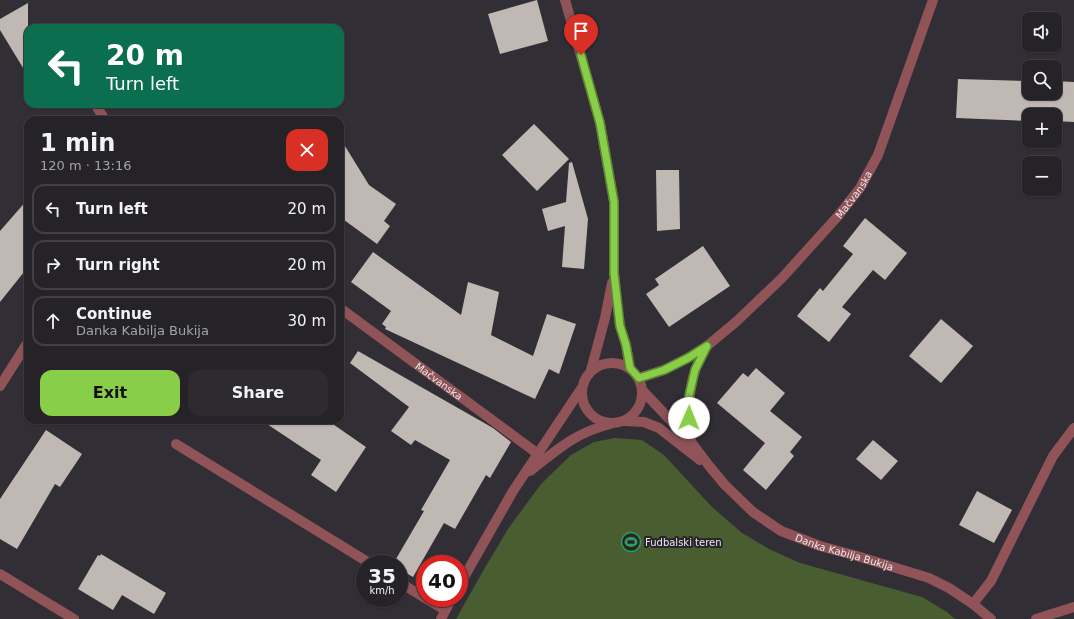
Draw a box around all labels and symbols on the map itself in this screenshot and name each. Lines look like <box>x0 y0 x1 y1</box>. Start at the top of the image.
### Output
pin <box>564 14 598 55</box>
street label: Mačvanska <box>833 169 874 221</box>
street label: Mačvanska <box>413 360 464 402</box>
position arrow <box>668 397 710 439</box>
sports icon: Fudbalski teren <box>620 531 642 553</box>
street label: Danka Kabilja Bukija <box>794 532 895 573</box>
place label: Fudbalski teren <box>645 537 722 548</box>
speed limit sign: 40 <box>416 555 468 607</box>

